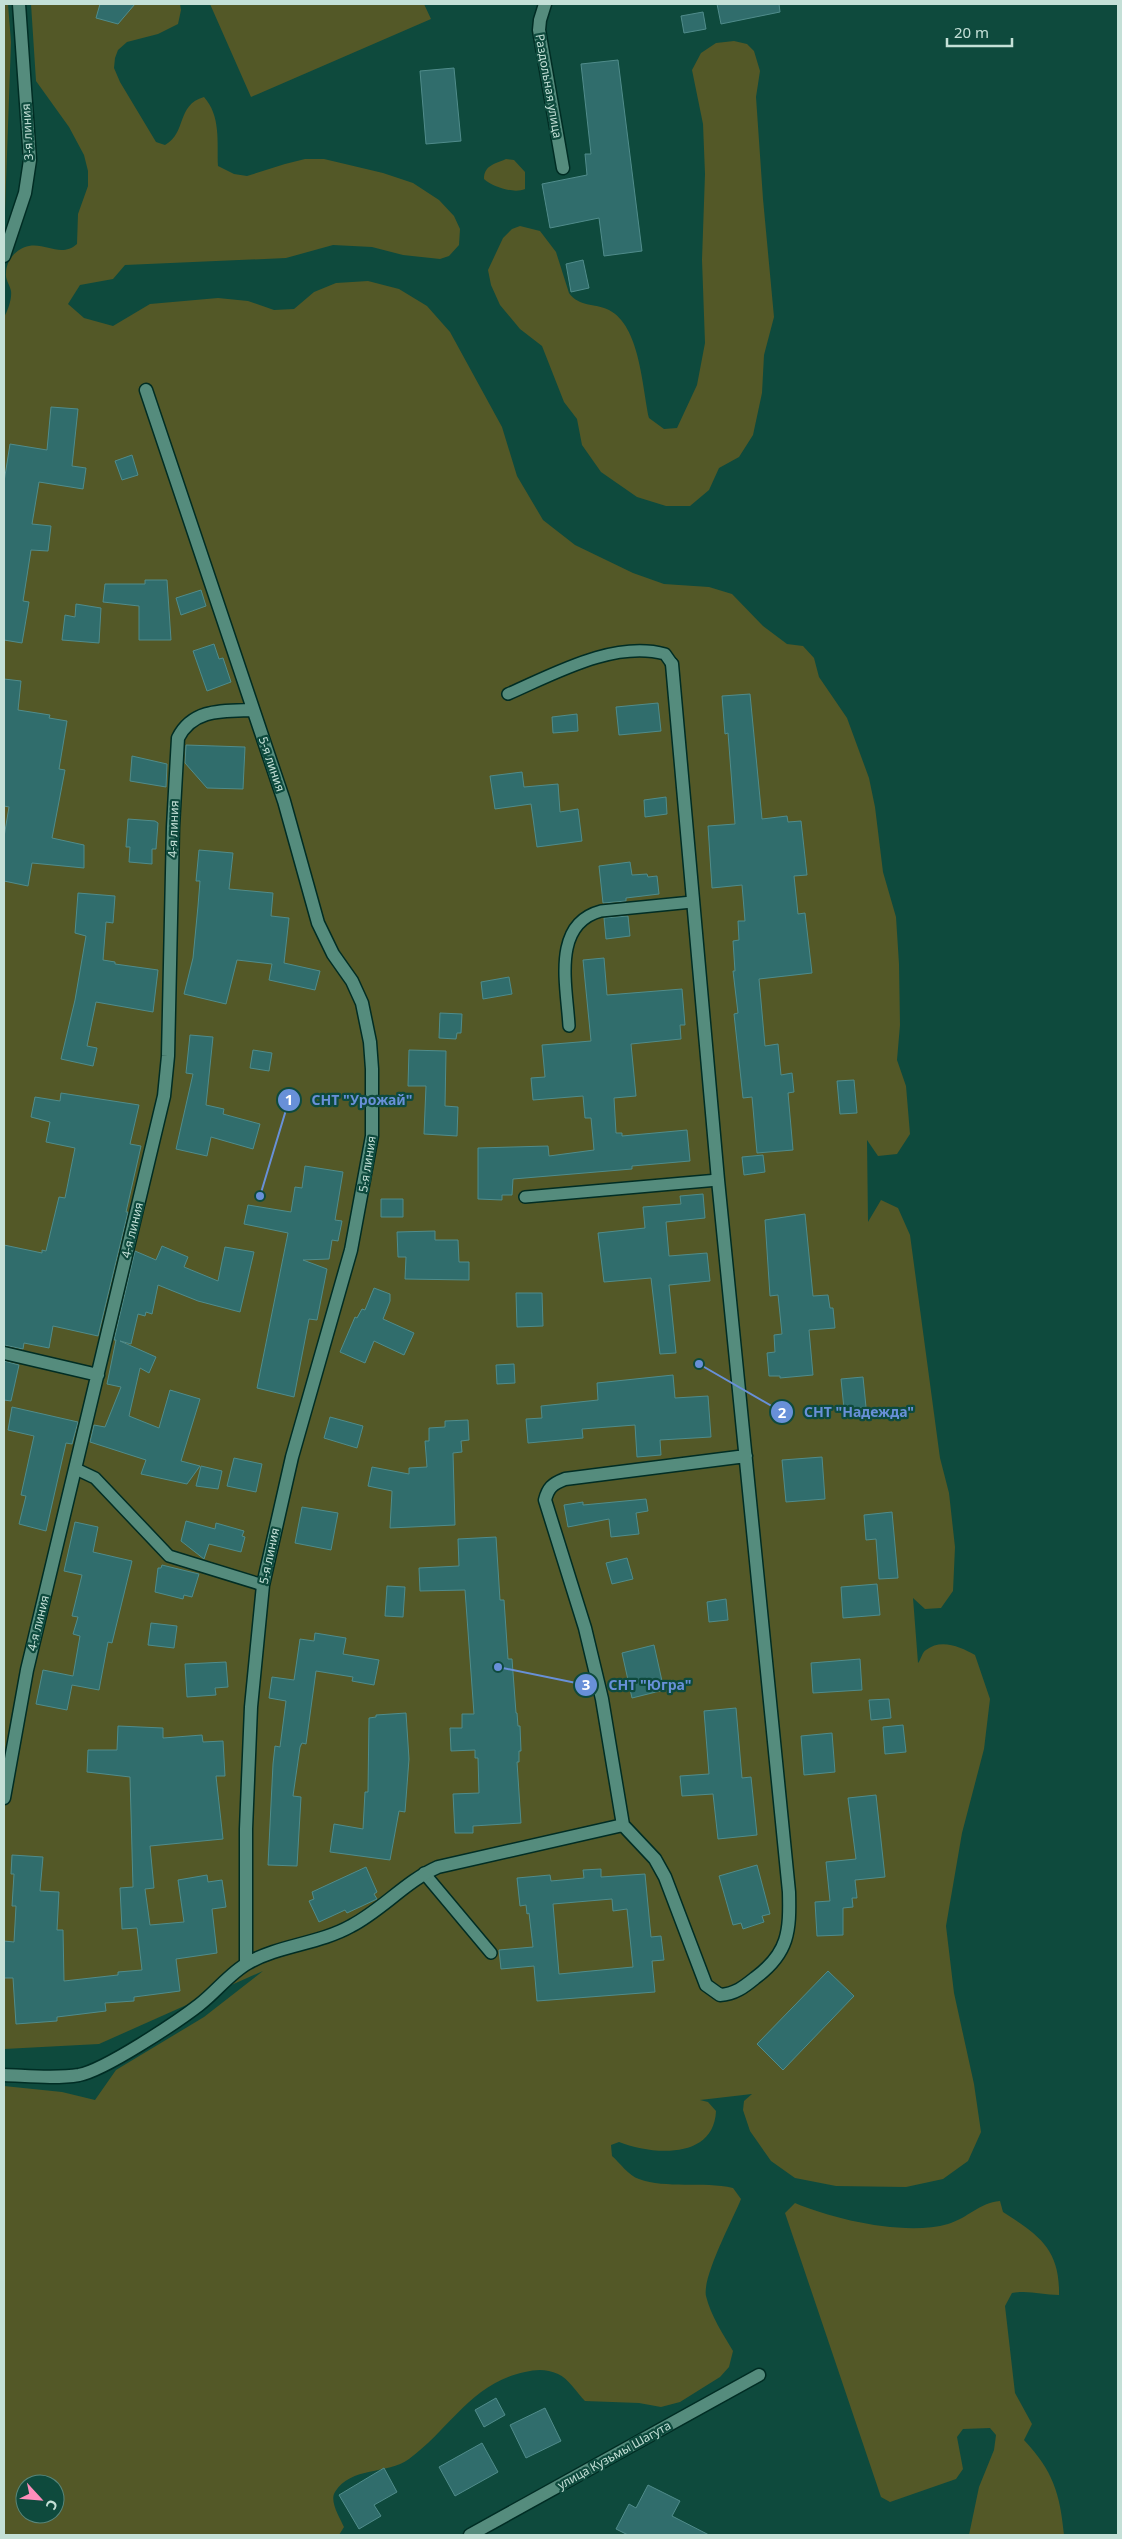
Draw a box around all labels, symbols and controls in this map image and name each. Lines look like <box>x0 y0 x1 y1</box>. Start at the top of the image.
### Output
scale bar <box>947 15 1012 47</box>
text: 20 m <box>954 22 989 42</box>
street label: Раздольная улица <box>531 33 567 139</box>
street label: 3-я линия <box>17 103 37 161</box>
street label: 5-я линия <box>255 734 289 794</box>
street label: 4-я линия <box>164 800 182 858</box>
callout: СНТ "Урожай" <box>276 1086 422 1115</box>
text: 1 <box>285 1089 293 1109</box>
text: СНТ "Урожай" <box>311 1090 413 1109</box>
street label: 5-я линия <box>354 1135 380 1193</box>
street label: 4-я линия <box>117 1200 147 1260</box>
callout: СНТ "Надежда" <box>769 1398 924 1427</box>
text: 2 <box>778 1402 787 1422</box>
text: СНТ "Надежда" <box>804 1402 914 1421</box>
street label: 5-я линия <box>255 1526 283 1586</box>
street label: 4-я линия <box>23 1593 53 1653</box>
callout: СНТ "Югра" <box>574 1670 702 1699</box>
text: 3 <box>582 1674 590 1694</box>
text: СНТ "Югра" <box>609 1675 691 1694</box>
street label: улица Кузьмы Шагута <box>554 2417 674 2493</box>
north arrow <box>15 2474 65 2524</box>
text: С <box>42 2497 63 2513</box>

